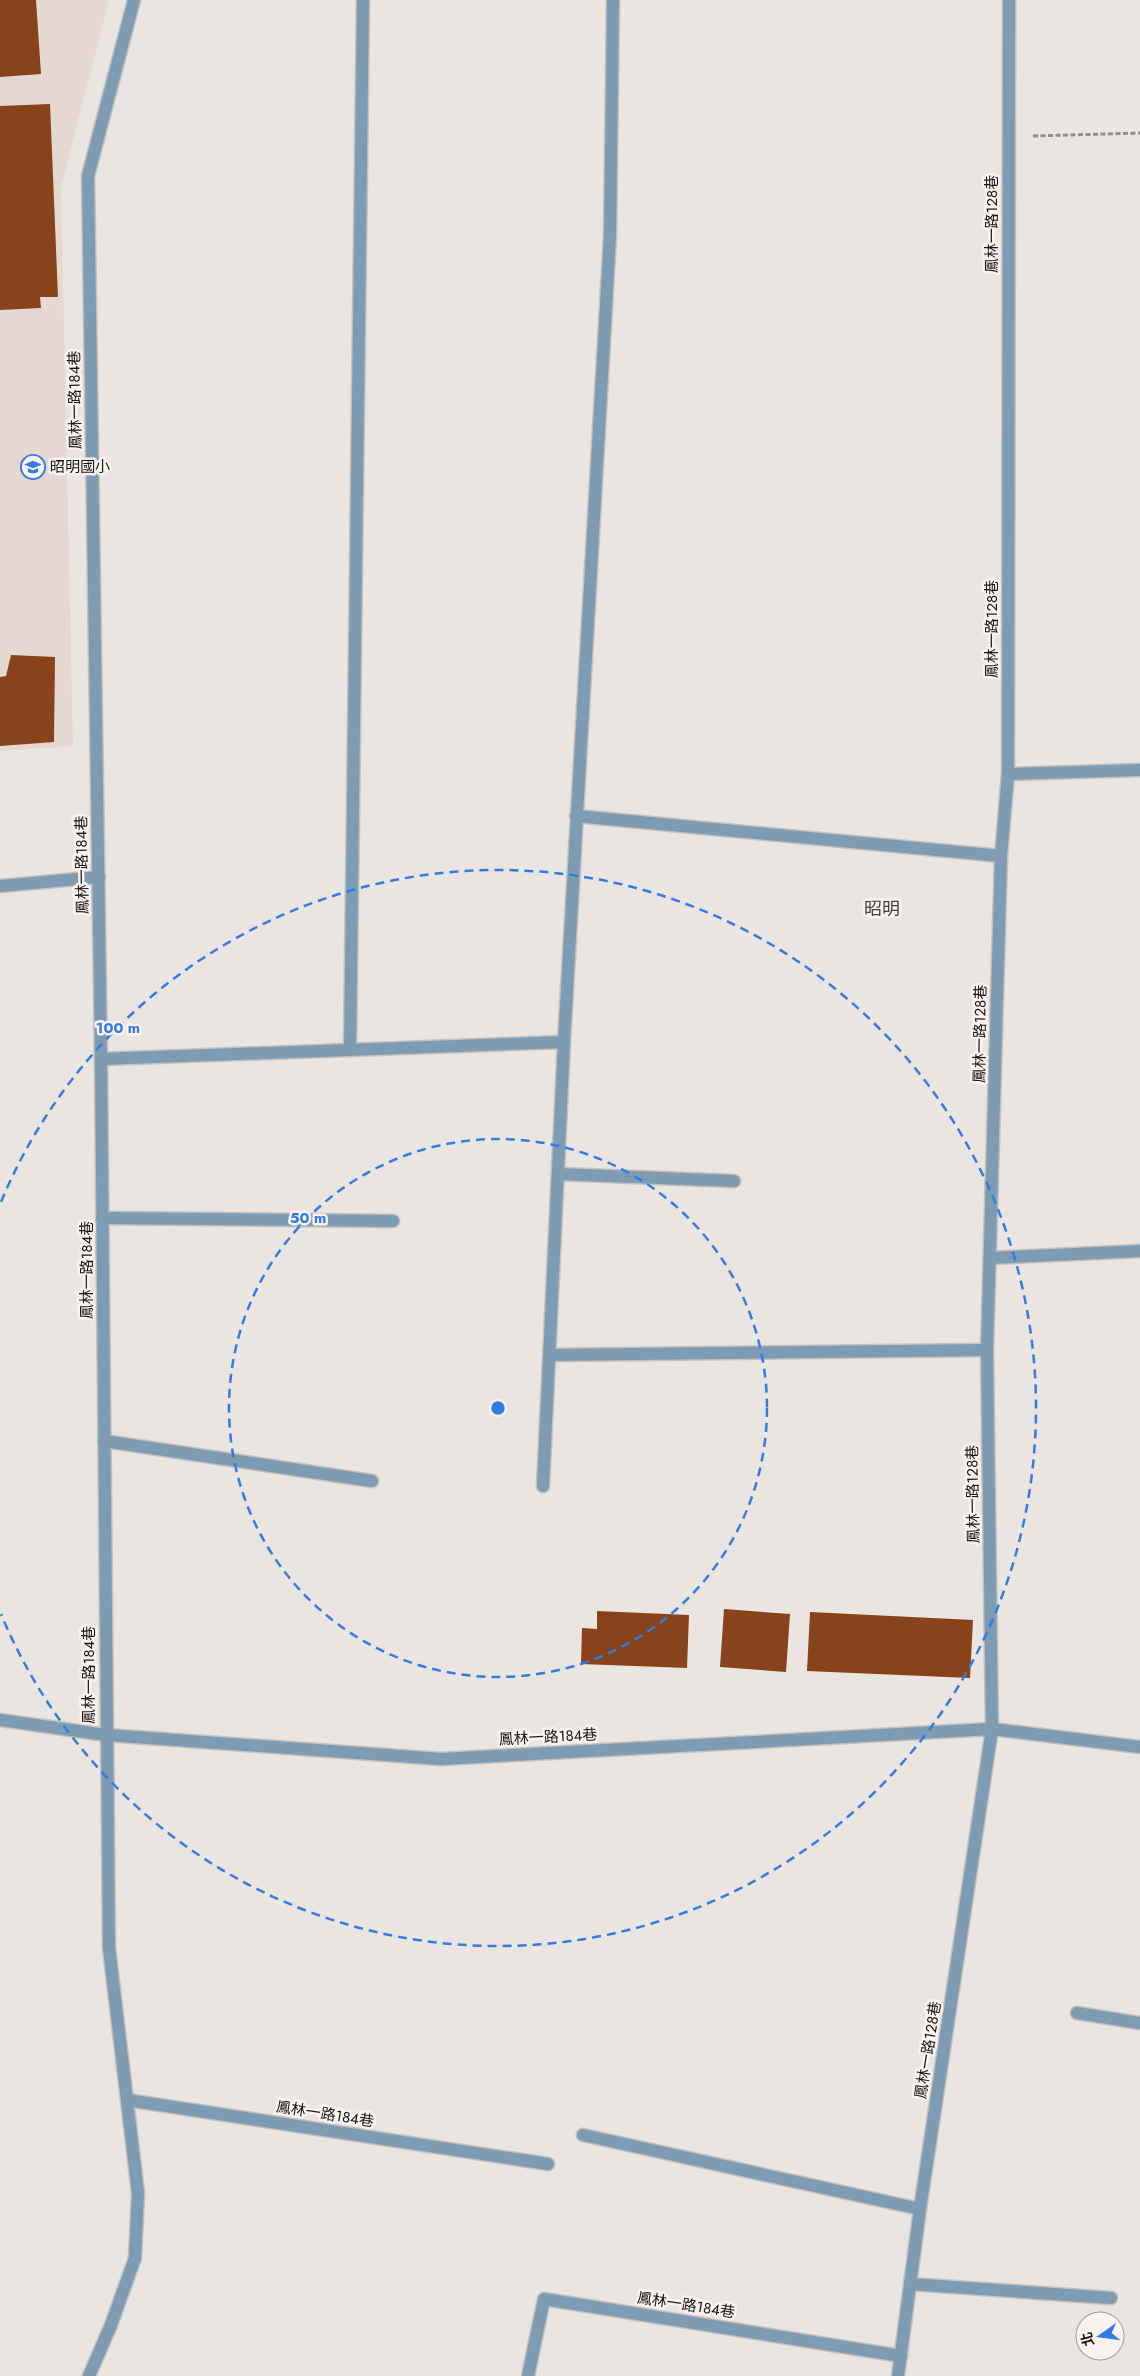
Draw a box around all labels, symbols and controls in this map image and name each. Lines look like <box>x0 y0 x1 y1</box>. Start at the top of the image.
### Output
street label: 鳳林一路128巷 <box>981 175 1003 273</box>
street label: 鳳林一路184巷 <box>63 350 87 450</box>
school or university icon: 昭明國小 <box>20 454 46 480</box>
place label: 昭明國小 <box>50 456 110 478</box>
street label: 鳳林一路128巷 <box>981 580 1003 678</box>
street label: 鳳林一路184巷 <box>70 815 94 915</box>
district label: 昭明 <box>864 896 900 922</box>
street label: 鳳林一路128巷 <box>968 985 992 1083</box>
text: 100 m <box>96 1017 140 1039</box>
text: 50 m <box>290 1207 326 1229</box>
street label: 鳳林一路184巷 <box>76 1221 98 1319</box>
centre of rings <box>489 1399 507 1417</box>
street label: 鳳林一路128巷 <box>961 1445 985 1543</box>
street label: 鳳林一路184巷 <box>78 1626 100 1724</box>
street label: 鳳林一路184巷 <box>498 1723 598 1751</box>
street label: 鳳林一路128巷 <box>909 2000 947 2100</box>
street label: 鳳林一路184巷 <box>275 2095 375 2133</box>
street label: 鳳林一路184巷 <box>636 2286 736 2324</box>
north arrow <box>1075 2311 1125 2361</box>
text: 北 <box>1076 2330 1099 2348</box>

